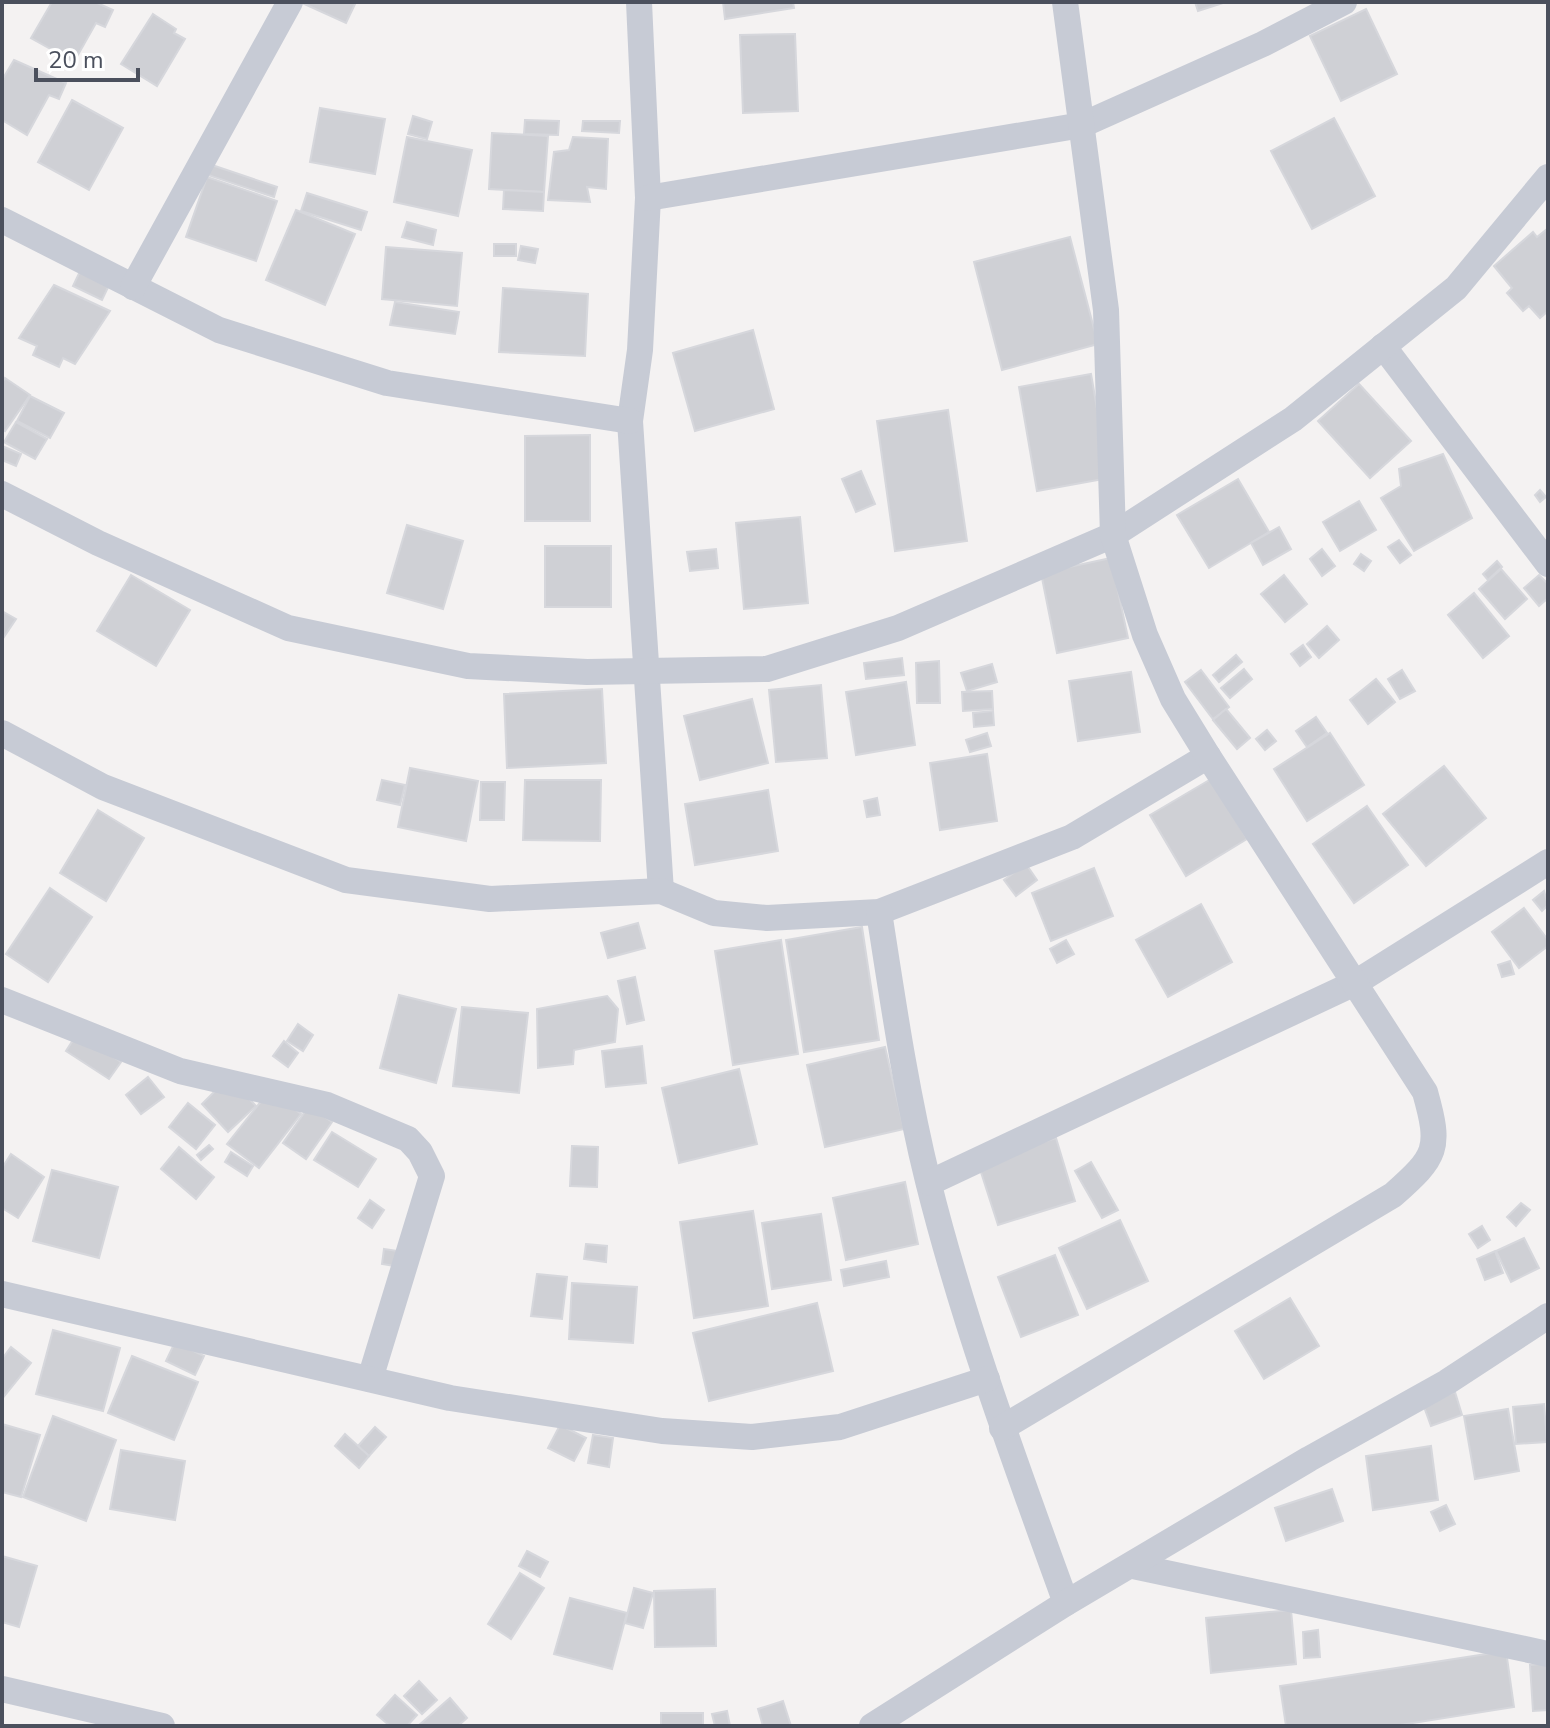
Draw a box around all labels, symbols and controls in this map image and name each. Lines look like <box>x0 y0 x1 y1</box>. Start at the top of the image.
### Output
scale bar <box>36 32 138 82</box>
text: 20 m <box>48 44 104 76</box>

